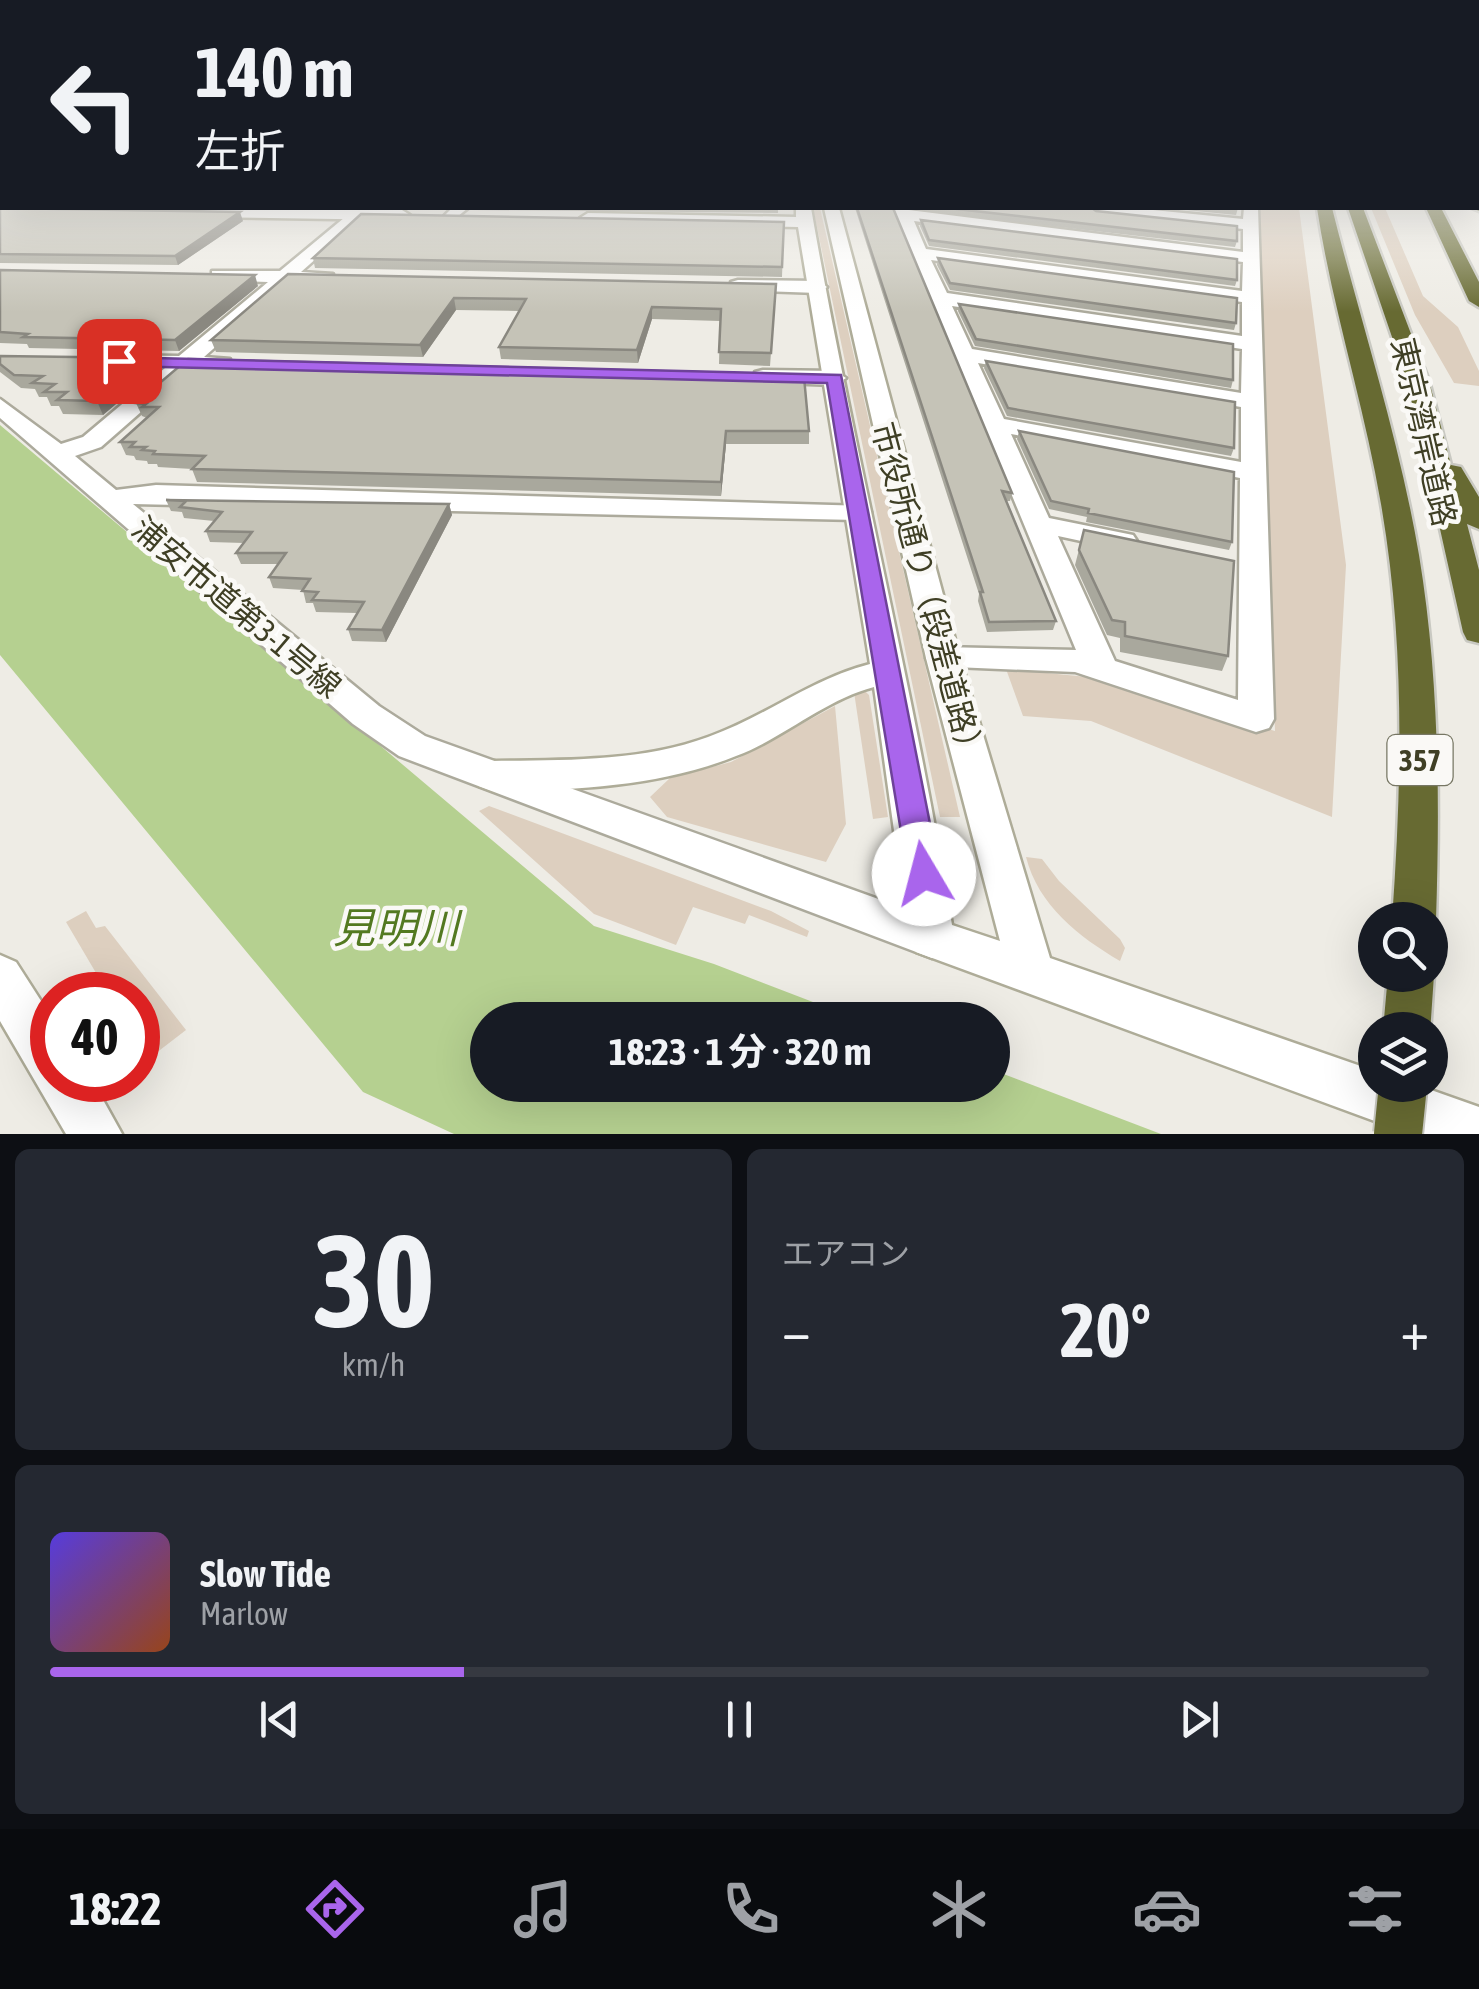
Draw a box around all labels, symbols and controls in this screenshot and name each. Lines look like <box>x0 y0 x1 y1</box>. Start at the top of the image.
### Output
text: 140 m <box>195 32 354 112</box>
icon: left <box>30 40 160 170</box>
text: 左折 <box>195 125 285 177</box>
pin <box>77 319 162 404</box>
icon: arrive <box>92 334 147 389</box>
street label: 東京湾岸道路 <box>1384 334 1464 530</box>
street label: 市役所通り（段差道路） <box>865 418 991 768</box>
street label: 浦安市道第3-1号線 <box>125 509 349 705</box>
road number: 357 <box>1388 735 1452 785</box>
position arrow <box>872 822 976 926</box>
map controls <box>1358 902 1448 1102</box>
button: search <box>1358 902 1448 992</box>
water label: 見明川 <box>333 904 463 952</box>
speed limit sign: 40 <box>30 972 160 1102</box>
button: layers <box>1358 1012 1448 1102</box>
text: 18:23 · 1 分 · 320 m <box>609 1030 871 1073</box>
text: 30 <box>312 1206 435 1355</box>
text: エアコン <box>782 1235 910 1272</box>
text: 20° <box>1060 1287 1151 1373</box>
text: − <box>782 1299 811 1362</box>
text: + <box>1400 1299 1429 1362</box>
text: km/h <box>342 1346 405 1383</box>
text: Slow Tide <box>200 1552 331 1595</box>
text: Marlow <box>200 1595 288 1632</box>
icon: previous <box>252 1692 307 1747</box>
icon: pause <box>712 1692 767 1747</box>
icon: next <box>1172 1692 1227 1747</box>
icon: directions <box>300 1874 370 1944</box>
icon: music <box>508 1874 578 1944</box>
icon: phone <box>716 1874 786 1944</box>
icon: climate <box>924 1874 994 1944</box>
icon: car <box>1132 1874 1202 1944</box>
icon: filters <box>1340 1874 1410 1944</box>
text: 18:22 <box>69 1883 162 1935</box>

